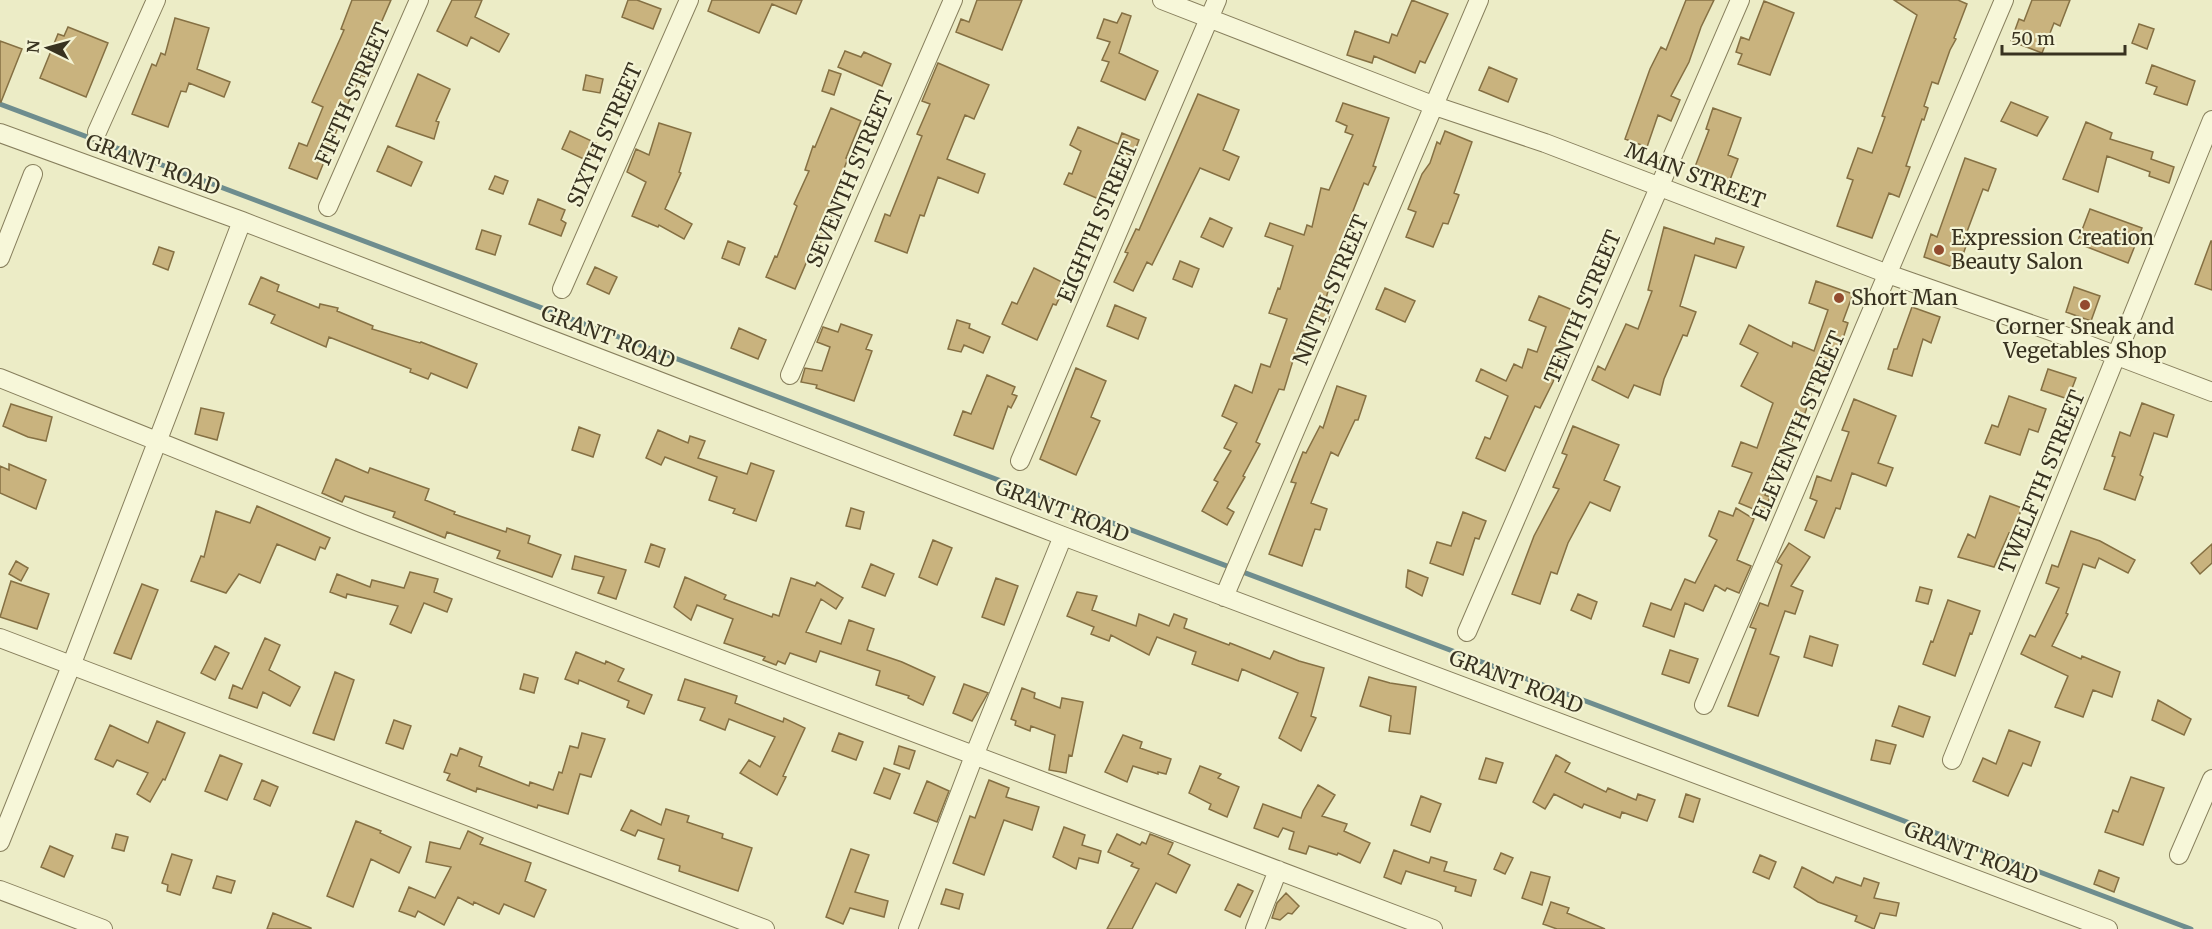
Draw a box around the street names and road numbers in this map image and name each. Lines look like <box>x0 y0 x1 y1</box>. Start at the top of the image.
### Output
street label: FIFTH STREET <box>309 18 396 169</box>
street label: SIXTH STREET <box>561 58 648 211</box>
street label: SEVENTH STREET <box>800 86 899 271</box>
street label: GRANT ROAD <box>82 128 224 201</box>
street label: MAIN STREET <box>1621 136 1769 215</box>
street label: EIGHTH STREET <box>1052 137 1144 306</box>
street label: NINTH STREET <box>1287 210 1374 369</box>
street label: TENTH STREET <box>1538 226 1627 388</box>
street label: GRANT ROAD <box>537 299 679 375</box>
street label: ELEVENTH STREET <box>1746 327 1851 525</box>
street label: TWELFTH STREET <box>1992 386 2091 577</box>
street label: GRANT ROAD <box>991 473 1133 549</box>
street label: GRANT ROAD <box>1445 644 1587 720</box>
street label: GRANT ROAD <box>1900 815 2042 891</box>

